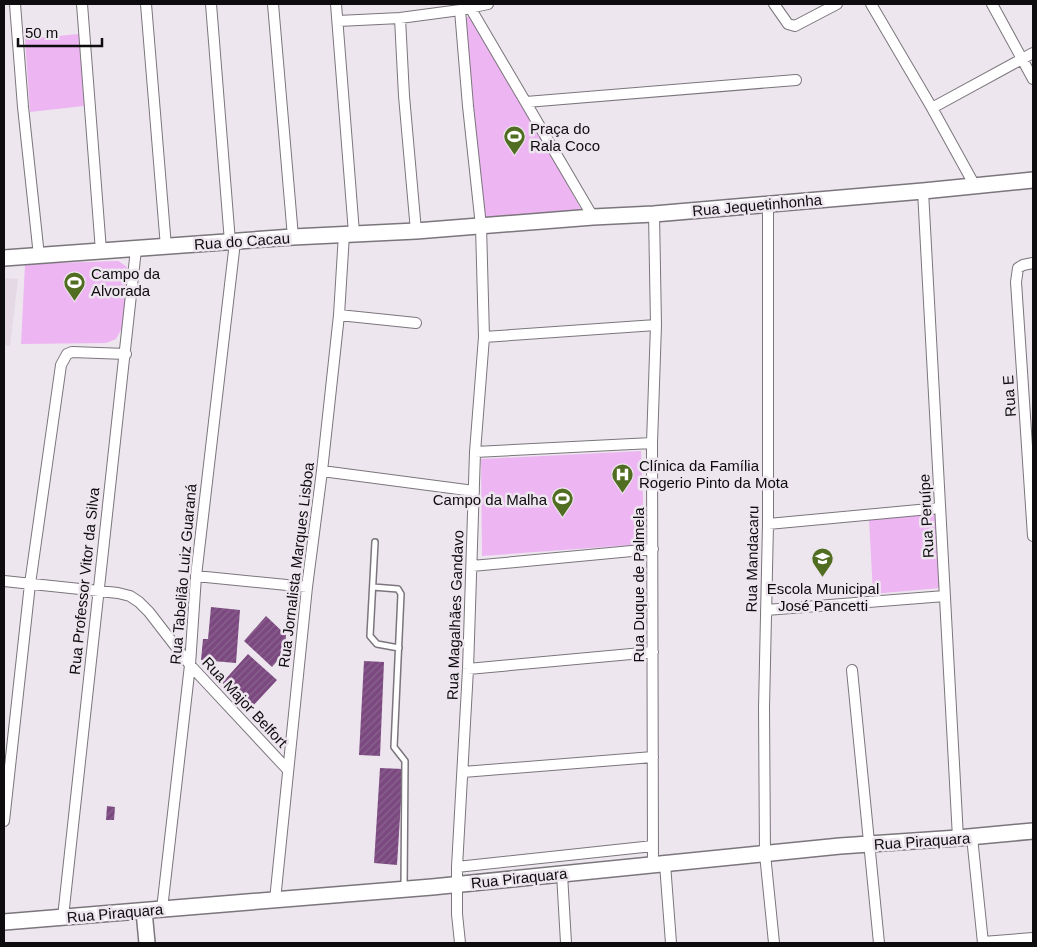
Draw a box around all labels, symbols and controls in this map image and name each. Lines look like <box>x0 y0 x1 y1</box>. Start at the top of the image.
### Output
scale bar <box>18 15 101 47</box>
text: 50 m <box>25 24 58 41</box>
place label: Praça do Rala Coco <box>530 120 600 154</box>
sports icon: Praça do Rala Coco <box>502 125 526 156</box>
street label: Rua Jequetinhonha <box>691 191 823 219</box>
street label: Rua do Cacau <box>194 229 290 253</box>
place label: Campo da Alvorada <box>91 265 161 299</box>
sports icon: Campo da Alvorada <box>63 270 87 301</box>
street label: Rua E <box>999 375 1019 417</box>
place label: Clínica da Família Rogerio Pinto da Mota <box>639 457 789 491</box>
street label: Rua Jornalista Marques Lisboa <box>275 461 317 669</box>
hospital icon: Clínica da Família Rogerio Pinto da Mota <box>611 462 635 493</box>
street label: Rua Peruípe <box>915 473 937 559</box>
street label: Rua Tabelião Luiz Guaraná <box>167 482 199 665</box>
street label: Rua Professor Vitor da Silva <box>66 486 102 675</box>
sports icon: Campo da Malha <box>551 487 575 518</box>
place label: Campo da Malha <box>433 491 548 508</box>
street label: Rua Mandacaru <box>743 505 761 613</box>
street label: Rua Duque de Palmela <box>630 507 647 663</box>
street label: Rua Magalhães Gandavo <box>444 530 466 700</box>
school or university icon: Escola Municipal José Pancetti <box>811 547 835 578</box>
place label: Escola Municipal José Pancetti <box>767 580 879 614</box>
street label: Rua Major Belfort <box>199 654 292 751</box>
street label: Rua Piraquara <box>873 829 971 853</box>
street label: Rua Piraquara <box>470 864 569 892</box>
street label: Rua Piraquara <box>66 900 165 926</box>

